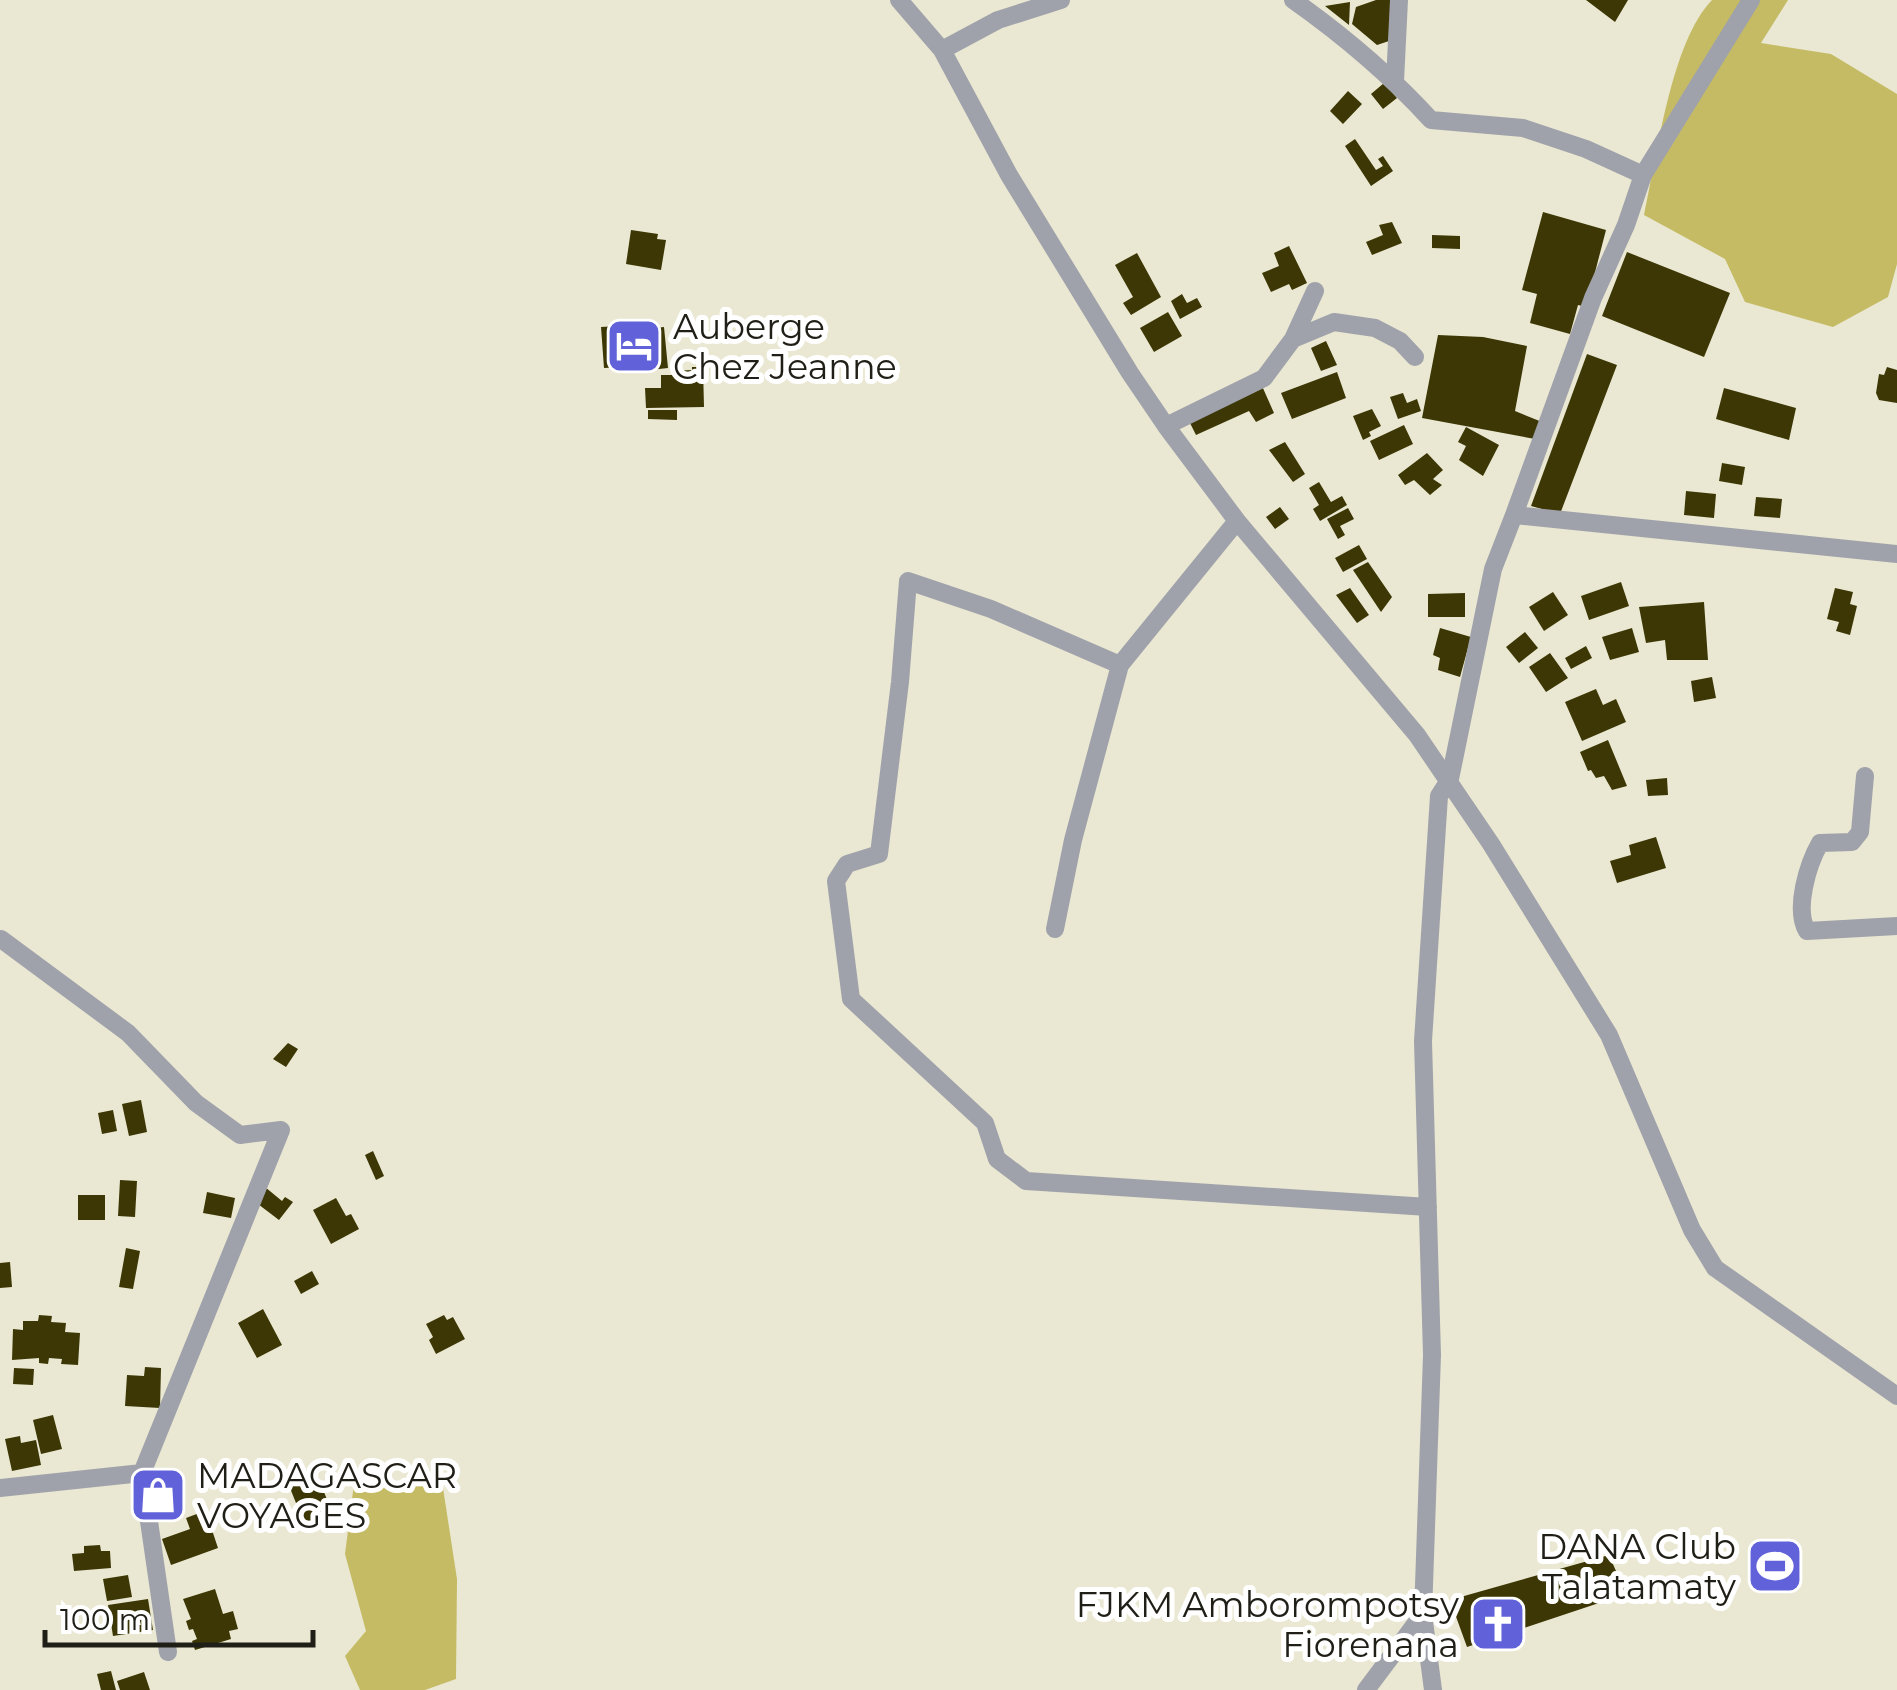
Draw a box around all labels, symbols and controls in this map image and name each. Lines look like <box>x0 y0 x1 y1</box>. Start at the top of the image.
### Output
place label: Auberge Chez Jeanne <box>673 305 897 388</box>
hotel icon: Auberge Chez Jeanne <box>604 316 664 376</box>
place label: MADAGASCAR VOYAGES <box>197 1454 457 1537</box>
shop icon: MADAGASCAR VOYAGES <box>128 1465 188 1525</box>
place label: DANA Club Talatamaty <box>1538 1525 1736 1608</box>
sports icon: DANA Club Talatamaty <box>1745 1536 1805 1596</box>
place label: FJKM Amborompotsy Fiorenana <box>1076 1583 1459 1666</box>
scale bar <box>45 1585 312 1647</box>
church icon: FJKM Amborompotsy Fiorenana <box>1468 1594 1528 1654</box>
text: 100 m <box>60 1601 150 1638</box>

